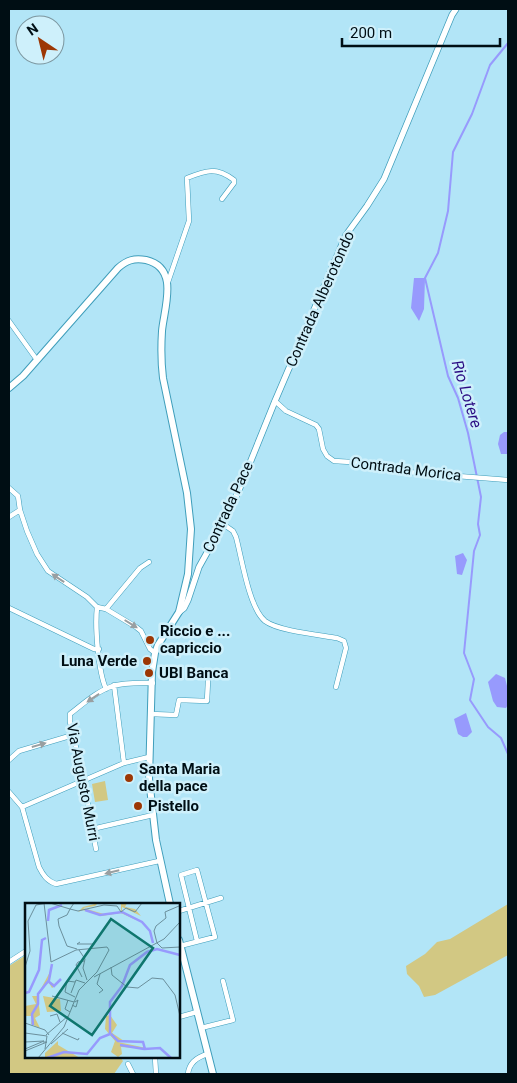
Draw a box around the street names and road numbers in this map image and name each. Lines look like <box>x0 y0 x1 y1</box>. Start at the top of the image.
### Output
street label: Contrada Alberotondo <box>282 228 358 370</box>
street label: Contrada Morica <box>350 453 462 485</box>
street label: Contrada Pace <box>199 459 257 555</box>
street label: Via Augusto Murri <box>63 722 103 842</box>

